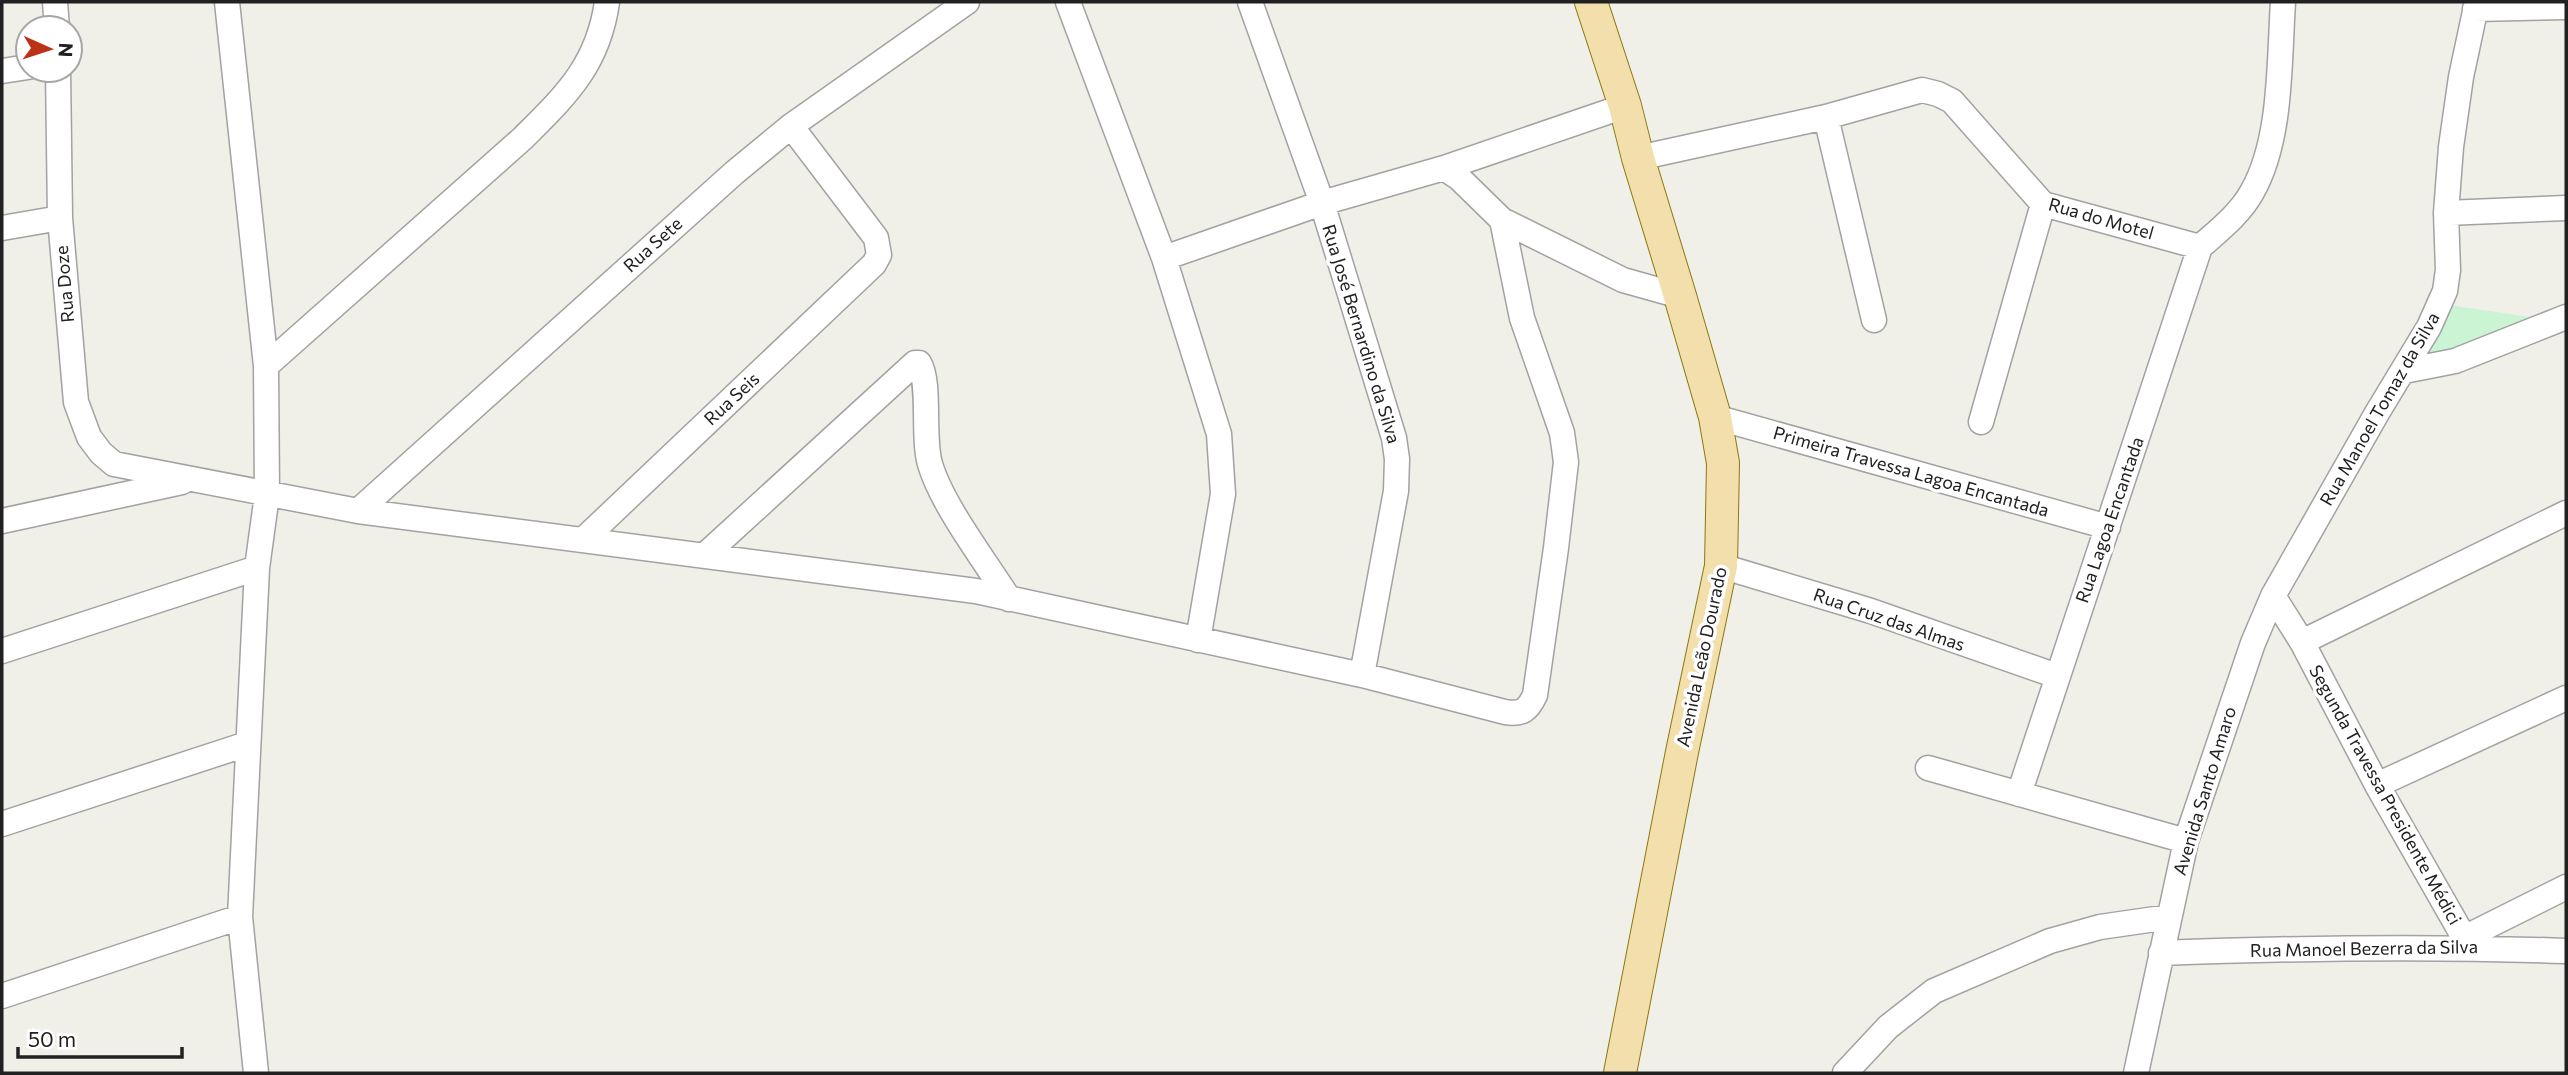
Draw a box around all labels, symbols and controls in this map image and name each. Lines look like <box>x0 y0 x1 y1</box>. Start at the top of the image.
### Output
north arrow <box>14 14 84 84</box>
text: N <box>55 42 78 58</box>
street label: Rua do Motel <box>2046 192 2157 244</box>
street label: Rua Sete <box>618 212 686 276</box>
street label: Rua José Bernardino da Silva <box>1318 222 1406 446</box>
street label: Rua Doze <box>50 245 78 324</box>
street label: Rua Manoel Tomaz da Silva <box>2315 308 2444 509</box>
street label: Rua Seis <box>699 367 764 429</box>
street label: Primeira Travessa Lagoa Encantada <box>1771 421 2052 521</box>
street label: Rua Lagoa Encantada <box>2070 434 2148 606</box>
street label: Avenida Leão Dourado <box>1671 565 1731 749</box>
street label: Rua Cruz das Almas <box>1811 583 1968 655</box>
street label: Segunda Travessa Presidente Médici <box>2305 661 2467 928</box>
street label: Avenida Santo Amaro <box>2168 704 2240 878</box>
street label: Rua Manoel Bezerra da Silva <box>2250 935 2478 961</box>
scale bar <box>18 1016 182 1060</box>
text: 50 m <box>28 1026 76 1051</box>

